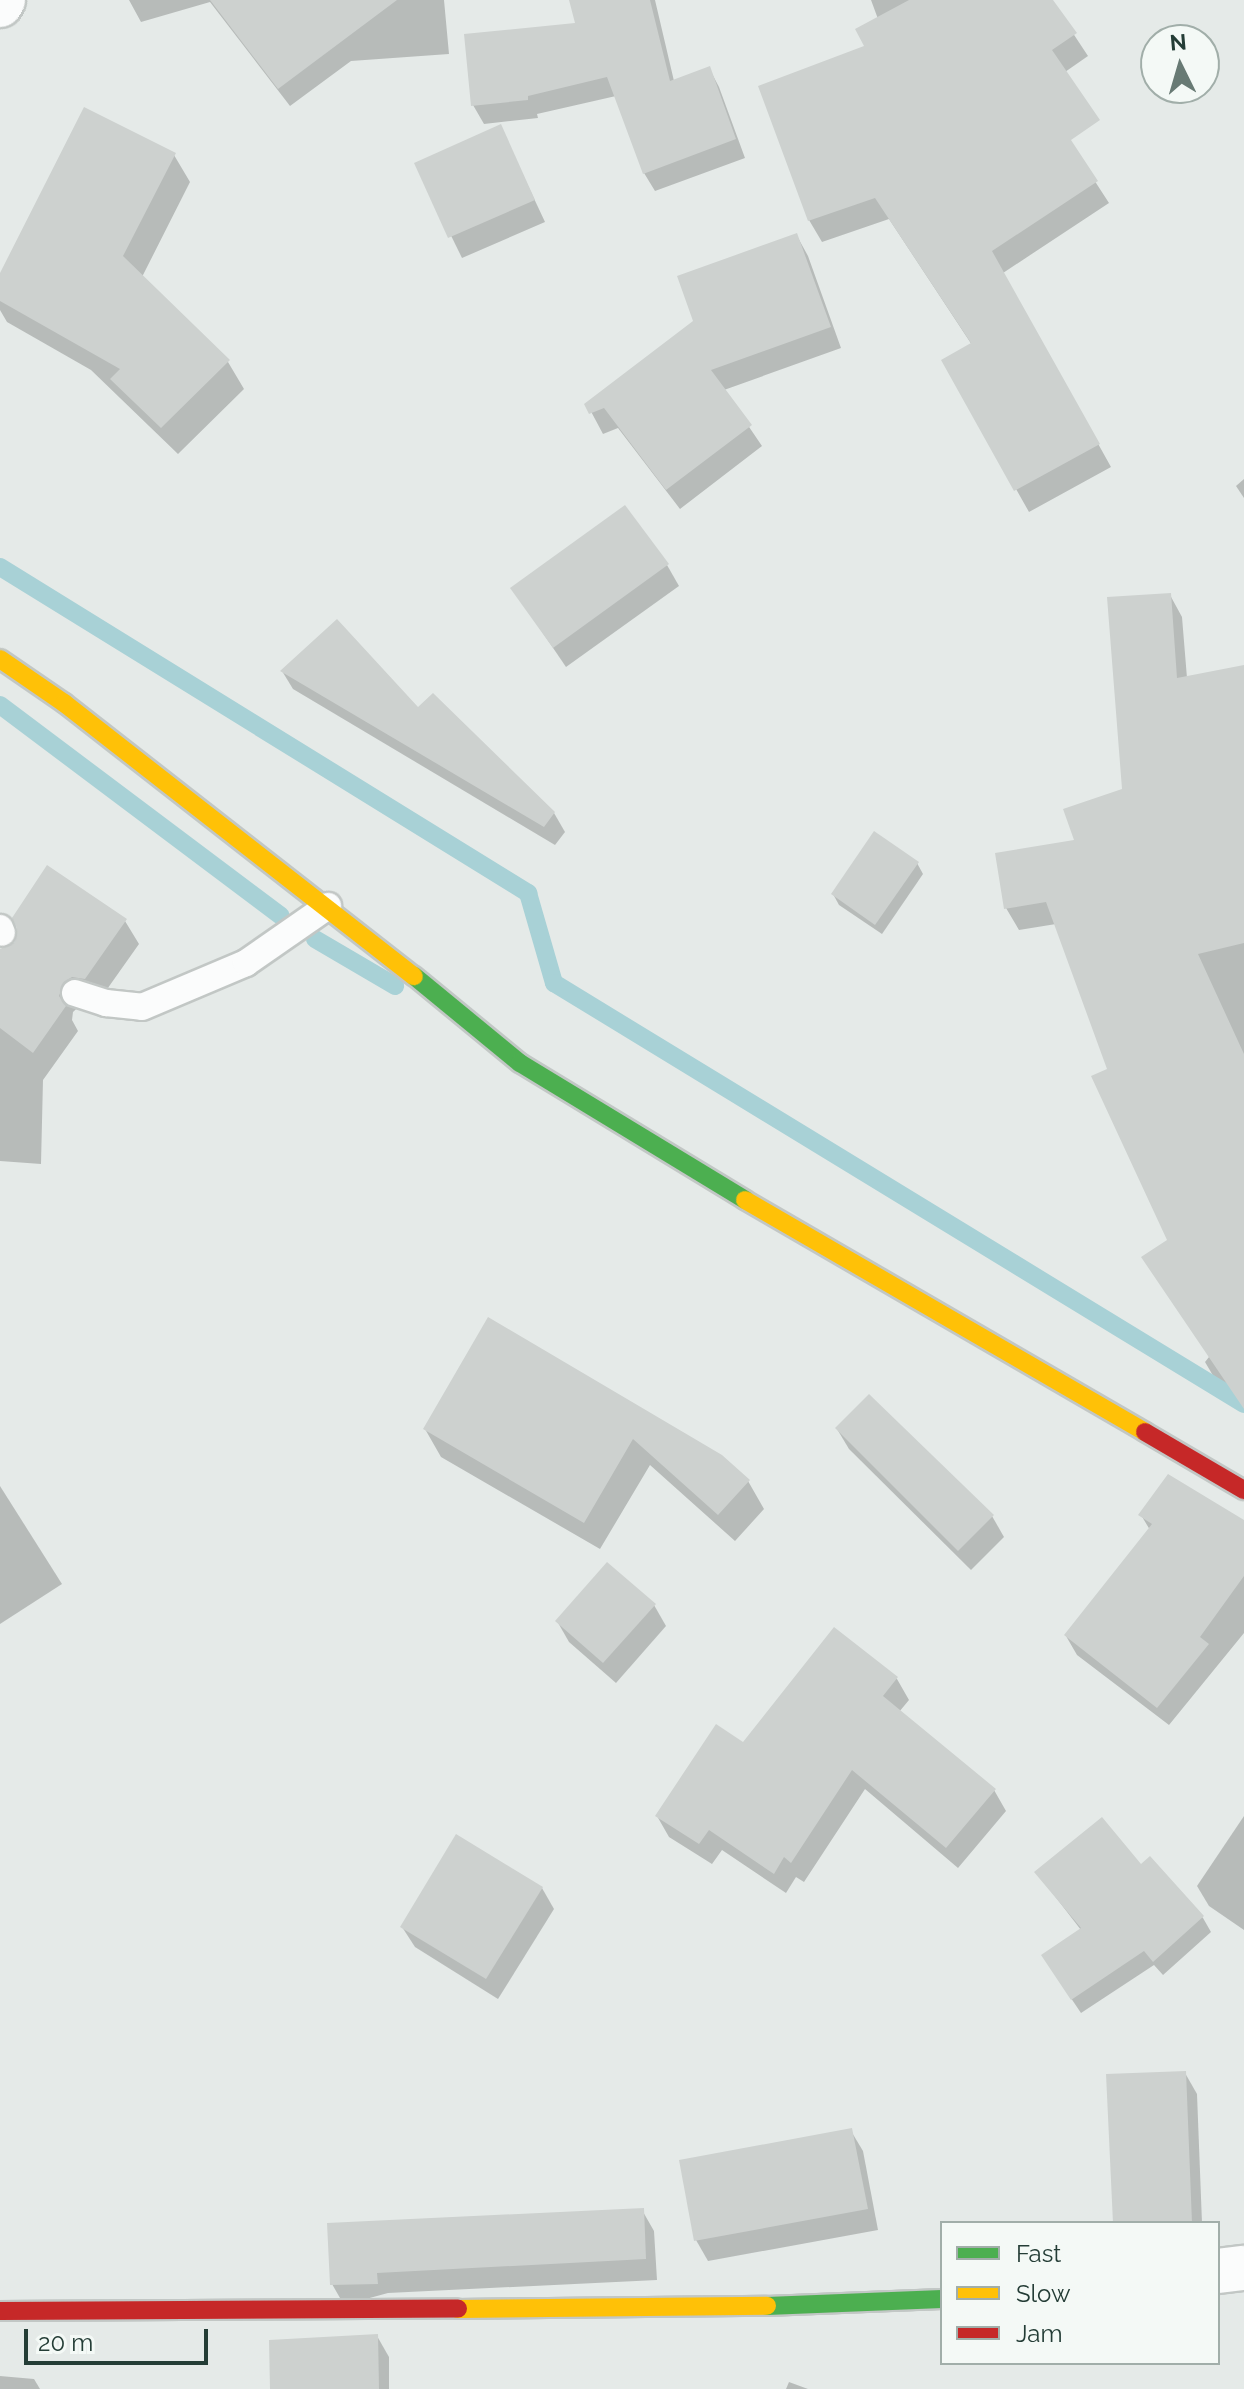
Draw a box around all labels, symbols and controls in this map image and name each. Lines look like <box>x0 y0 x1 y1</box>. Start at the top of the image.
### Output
north arrow <box>1140 24 1220 104</box>
text: N <box>1169 28 1188 56</box>
legend <box>940 2221 1220 2365</box>
text: Fast <box>1016 2239 1061 2268</box>
text: Slow <box>1016 2279 1070 2308</box>
scale bar <box>28 2313 212 2363</box>
text: Jam <box>1016 2319 1062 2348</box>
text: 20 m <box>38 2328 93 2357</box>

